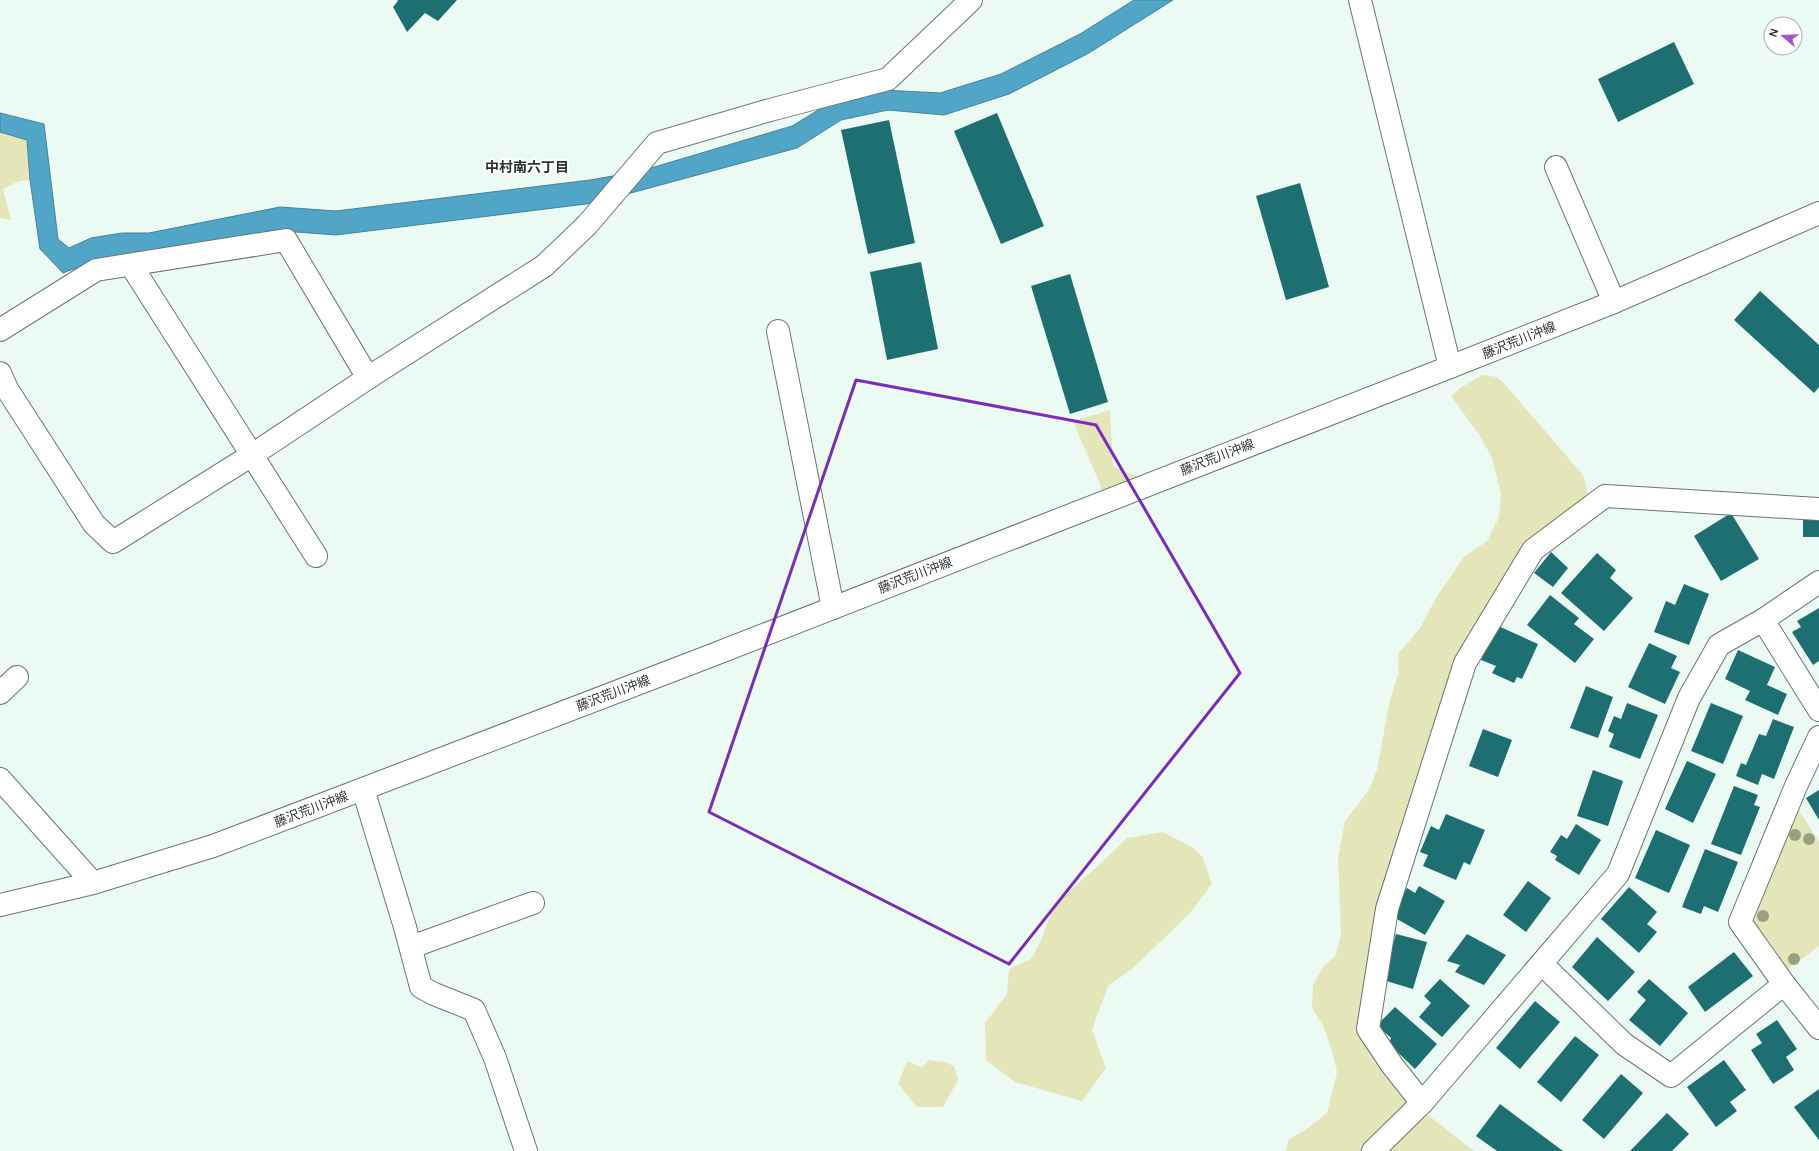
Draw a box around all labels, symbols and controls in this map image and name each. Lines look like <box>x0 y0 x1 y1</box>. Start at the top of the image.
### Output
north arrow <box>1763 16 1803 56</box>
text: N <box>1766 27 1781 39</box>
district label: 中村南六丁目 <box>485 158 569 176</box>
street label: 藤沢荒川沖線 <box>1480 318 1558 362</box>
street label: 藤沢荒川沖線 <box>1178 435 1256 479</box>
street label: 藤沢荒川沖線 <box>876 553 954 597</box>
street label: 藤沢荒川沖線 <box>574 671 652 715</box>
street label: 藤沢荒川沖線 <box>272 787 350 831</box>

